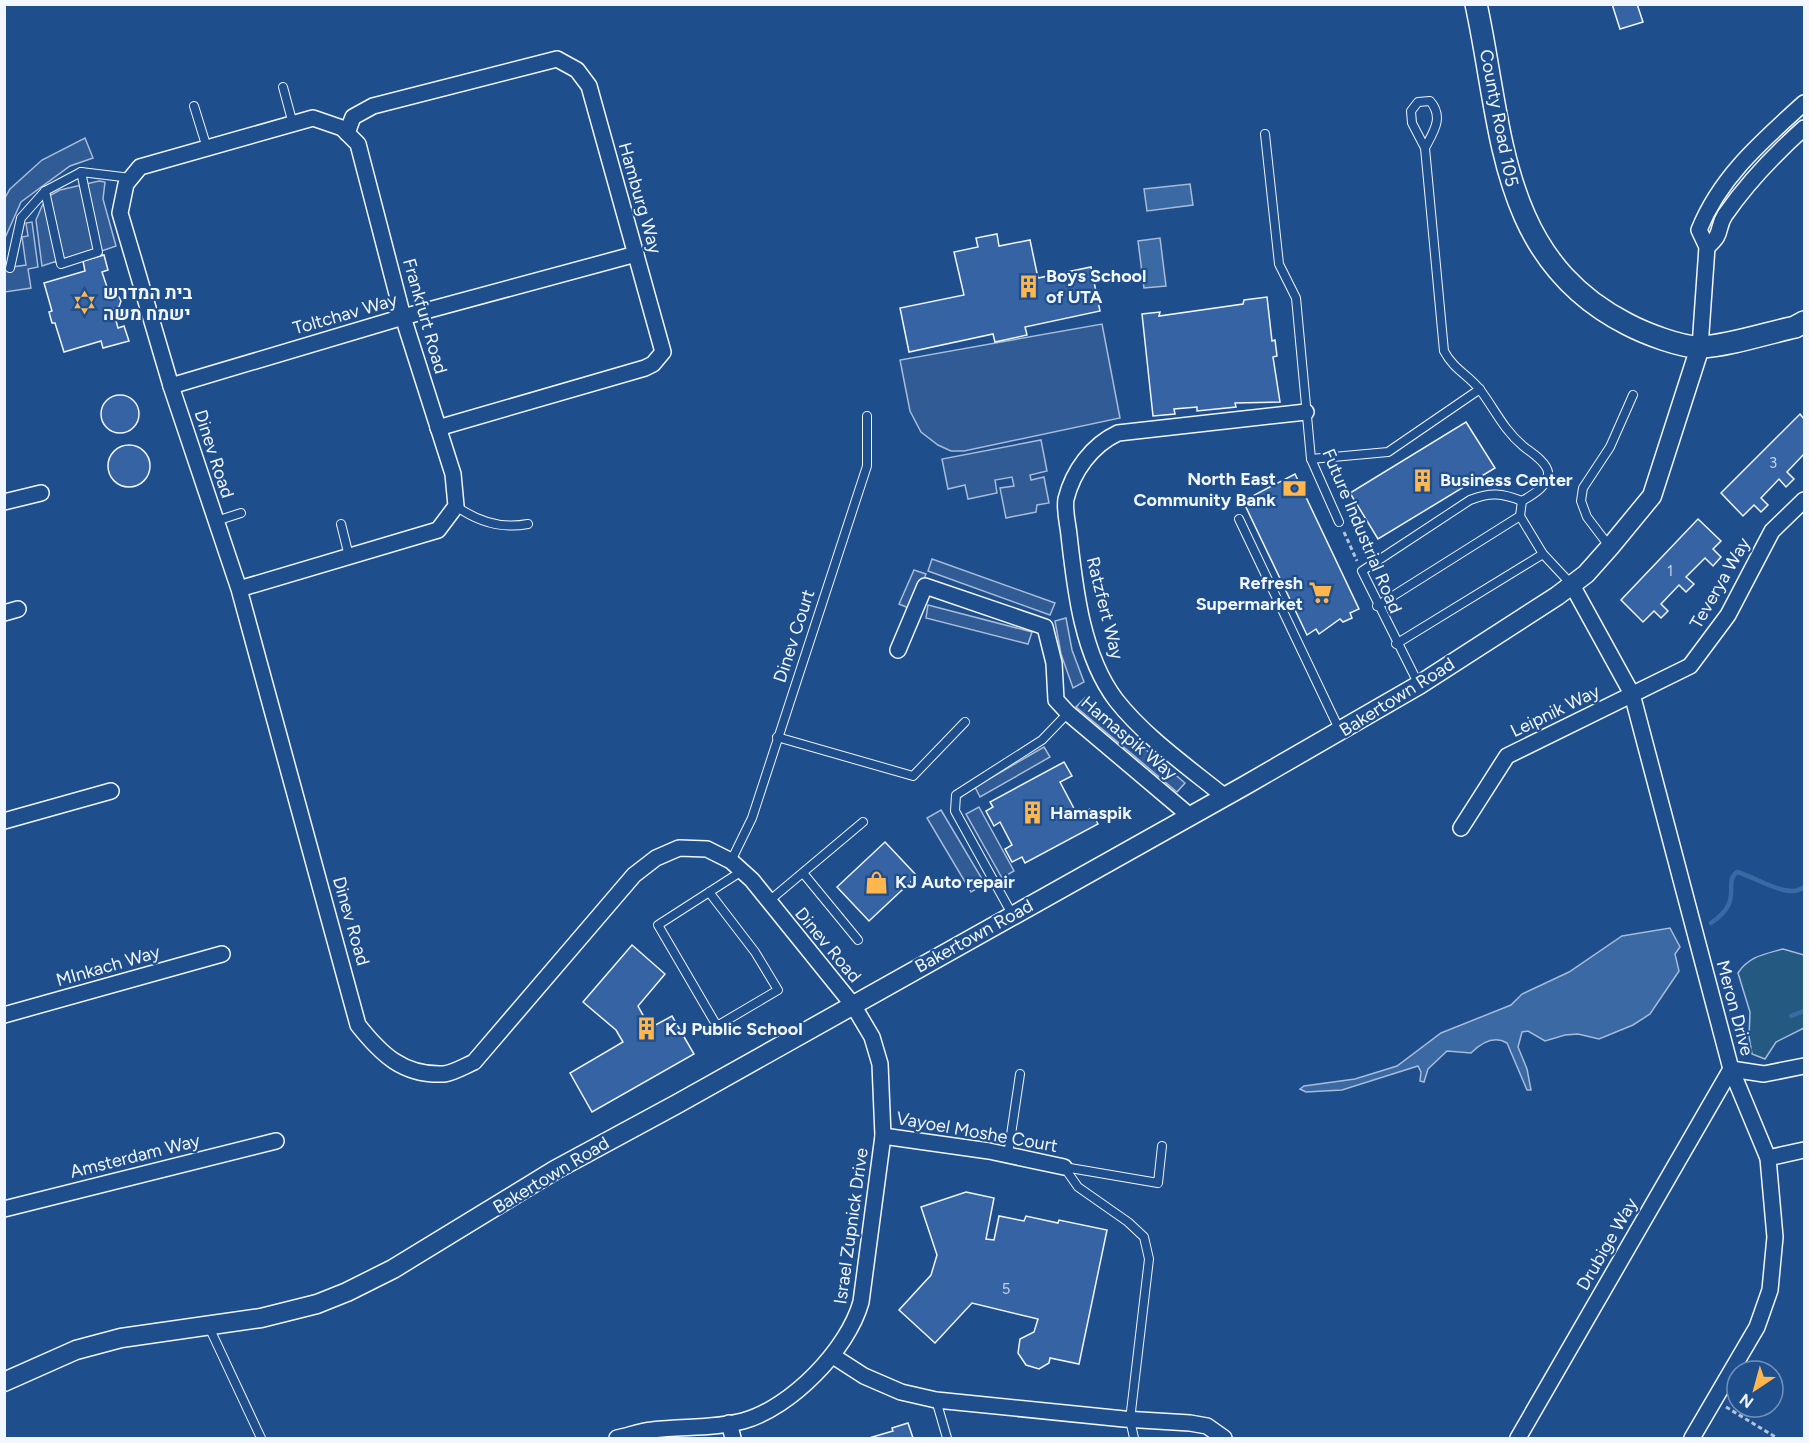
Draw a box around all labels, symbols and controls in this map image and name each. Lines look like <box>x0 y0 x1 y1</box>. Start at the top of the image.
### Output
street label: County Road 105 <box>1475 47 1523 189</box>
street label: Hamburg Way <box>614 140 667 257</box>
street label: Frankfurt Road <box>398 256 452 376</box>
place label: Boys School of UTA <box>1046 265 1146 308</box>
building icon: Boys School of UTA <box>1015 273 1041 299</box>
place label: בית המדרש ישמח משה <box>103 282 193 325</box>
street label: Toltchav Way <box>290 288 400 339</box>
synagogue icon: בית המדרש ישמח משה <box>72 290 98 316</box>
street label: Dinev Road <box>189 407 239 501</box>
street label: Future Industrial Road <box>1317 445 1407 617</box>
house number: 3 <box>1769 454 1777 472</box>
building icon: Business Center <box>1409 467 1435 493</box>
place label: North East Community Bank <box>1134 468 1276 511</box>
place label: Business Center <box>1440 469 1573 491</box>
bank icon: North East Community Bank <box>1281 476 1307 502</box>
street label: Teverya Way <box>1685 533 1755 632</box>
street label: Ratzfert Way <box>1082 554 1128 662</box>
house number: 1 <box>1667 562 1673 580</box>
place label: Refresh Supermarket <box>1196 572 1303 615</box>
supermarket icon: Refresh Supermarket <box>1308 580 1334 606</box>
street label: Dinev Court <box>769 587 819 685</box>
street label: Bakertown Road <box>1335 653 1459 741</box>
street label: Leipnik Way <box>1507 680 1604 742</box>
street label: Hamaspik Way <box>1076 691 1182 785</box>
building icon: Hamaspik <box>1019 800 1045 826</box>
place label: Hamaspik <box>1050 802 1132 824</box>
shop icon: KJ Auto repair <box>864 869 890 895</box>
place label: KJ Auto repair <box>895 871 1015 893</box>
street label: Dinev Road <box>328 874 374 968</box>
street label: Bakertown Road <box>911 894 1037 978</box>
street label: Dinev Road <box>790 903 866 987</box>
street label: MInkach Way <box>53 941 163 991</box>
street label: Meron Drive <box>1712 958 1758 1058</box>
building icon: KJ Public School <box>634 1016 660 1042</box>
place label: KJ Public School <box>665 1018 803 1040</box>
street label: Vayoel Moshe Court <box>895 1107 1060 1157</box>
street label: Amsterdam Way <box>68 1129 203 1183</box>
street label: Bakertown Road <box>489 1132 613 1218</box>
street label: Israel Zupnick Drive <box>829 1146 873 1306</box>
street label: Drubige Way <box>1572 1193 1643 1294</box>
house number: 5 <box>1002 1280 1010 1298</box>
north arrow <box>1725 1359 1785 1419</box>
text: N <box>1736 1389 1757 1412</box>

